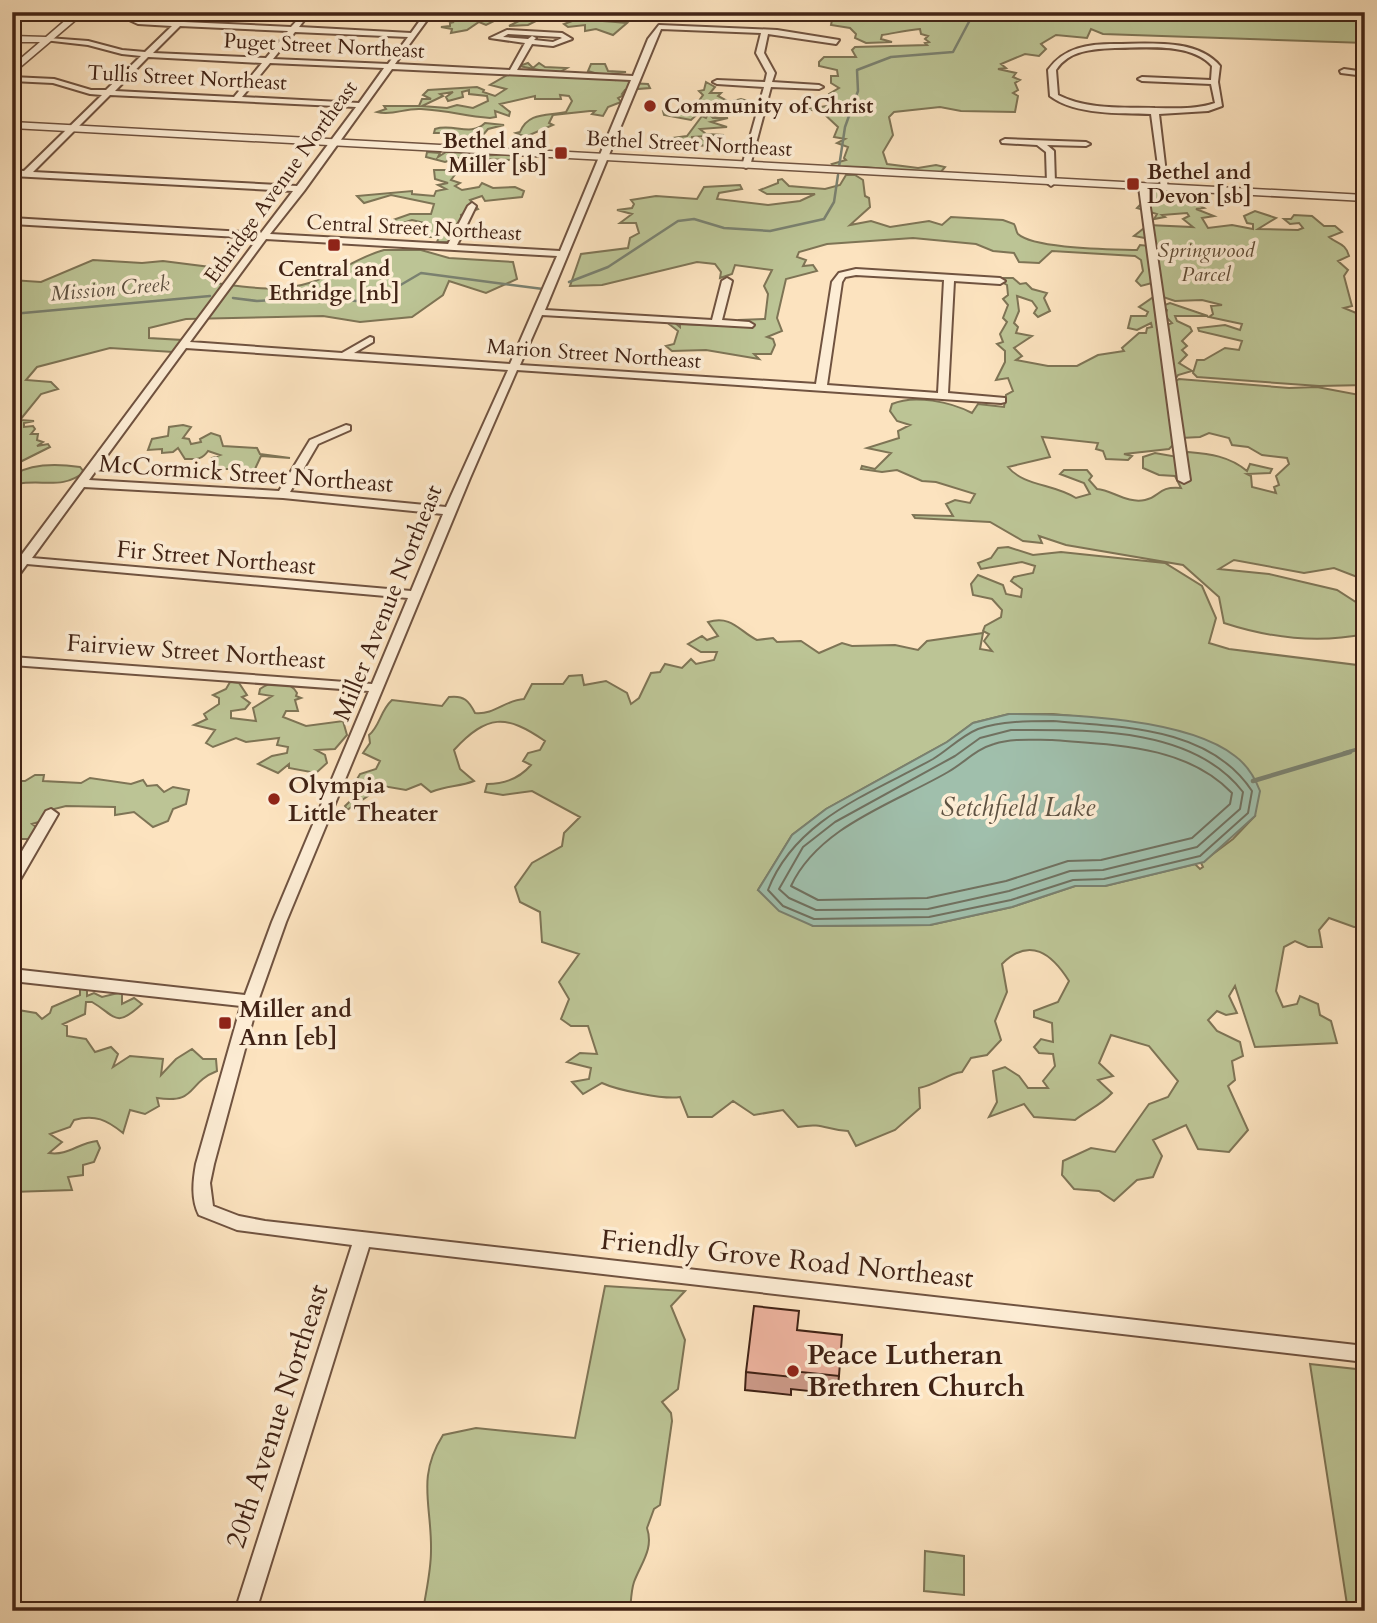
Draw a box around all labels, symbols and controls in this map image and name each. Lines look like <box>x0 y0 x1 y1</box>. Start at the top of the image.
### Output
street label: Puget Street Northeast <box>223 26 426 66</box>
street label: Tullis Street Northeast <box>87 58 288 98</box>
street label: Ethridge Avenue Northeast <box>198 75 365 289</box>
place label: Community of Christ <box>664 92 874 121</box>
marker: Community of Christ <box>642 98 658 114</box>
street label: Bethel Street Northeast <box>585 124 793 164</box>
place label: Bethel and Miller [sb] <box>443 127 547 180</box>
marker: Bethel and Miller [sb] <box>553 145 569 161</box>
place label: Bethel and Devon [sb] <box>1147 158 1252 211</box>
marker: Bethel and Devon [sb] <box>1125 176 1141 192</box>
street label: Central Street Northeast <box>306 208 523 248</box>
park label: Springwood Parcel <box>1157 236 1255 289</box>
marker: Central and Ethridge [nb] <box>326 237 342 253</box>
place label: Central and Ethridge [nb] <box>268 255 400 308</box>
water label: Mission Creek <box>49 269 171 309</box>
street label: Marion Street Northeast <box>486 332 703 376</box>
street label: McCormick Street Northeast <box>98 447 395 501</box>
street label: Miller Avenue Northeast <box>326 480 451 726</box>
street label: Fir Street Northeast <box>115 533 317 583</box>
street label: Fairview Street Northeast <box>66 627 327 678</box>
place label: Olympia Little Theater <box>288 769 438 830</box>
water label: Setchfield Lake <box>941 790 1096 825</box>
marker: Olympia Little Theater <box>266 791 282 807</box>
place label: Miller and Ann [eb] <box>239 993 352 1054</box>
marker: Miller and Ann [eb] <box>217 1015 233 1031</box>
street label: Friendly Grove Road Northeast <box>599 1221 975 1297</box>
street label: 20th Avenue Northeast <box>216 1279 338 1553</box>
place label: Peace Lutheran Brethren Church <box>807 1336 1025 1406</box>
marker: Peace Lutheran Brethren Church <box>785 1363 801 1379</box>

